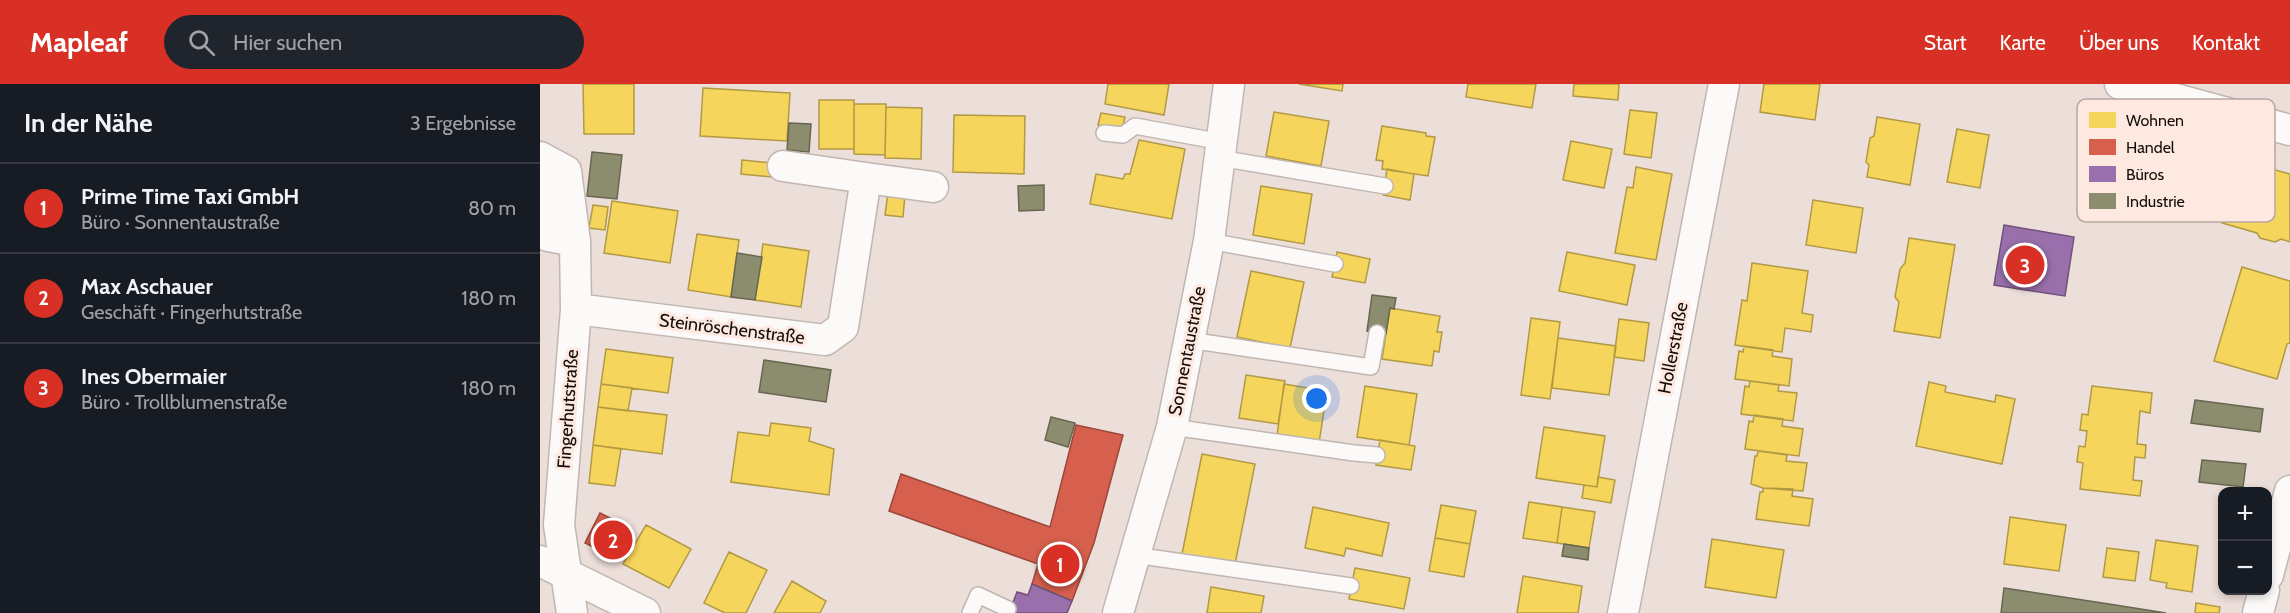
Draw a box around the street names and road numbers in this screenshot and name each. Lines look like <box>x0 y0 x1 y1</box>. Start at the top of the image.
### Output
street label: Sonnentaustraße <box>1164 285 1210 417</box>
street label: Hollerstraße <box>1653 300 1693 396</box>
street label: Steinröschenstraße <box>658 309 806 349</box>
street label: Fingerhutstraße <box>553 349 583 469</box>

